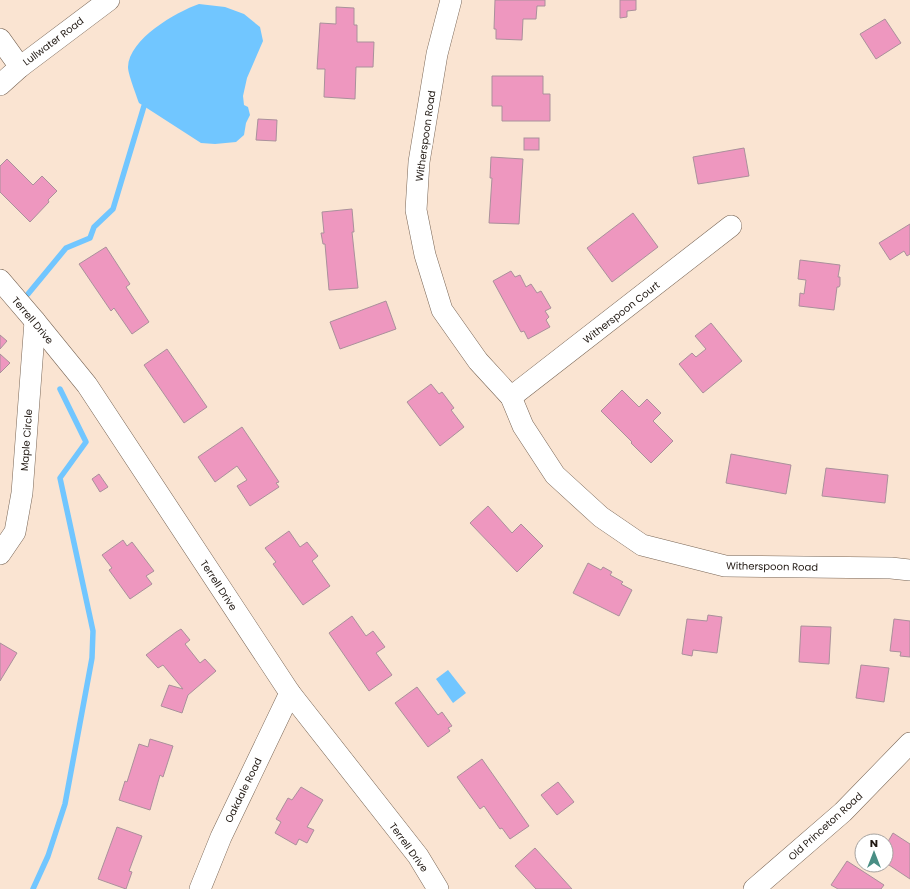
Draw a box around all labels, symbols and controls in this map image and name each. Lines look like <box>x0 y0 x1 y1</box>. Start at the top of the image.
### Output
street label: Lullwater Road <box>20 13 87 69</box>
street label: Witherspoon Road <box>412 89 439 183</box>
street label: Witherspoon Court <box>580 277 663 347</box>
street label: Terrell Drive <box>8 293 57 347</box>
street label: Maple Circle <box>17 409 36 472</box>
street label: Terrell Drive <box>197 557 241 614</box>
street label: Witherspoon Road <box>726 558 818 575</box>
street label: Oakdale Road <box>221 755 266 825</box>
street label: Old Princeton Road <box>785 789 866 864</box>
street label: Terrell Drive <box>386 819 432 875</box>
north arrow <box>854 833 894 873</box>
text: N <box>870 835 878 851</box>

